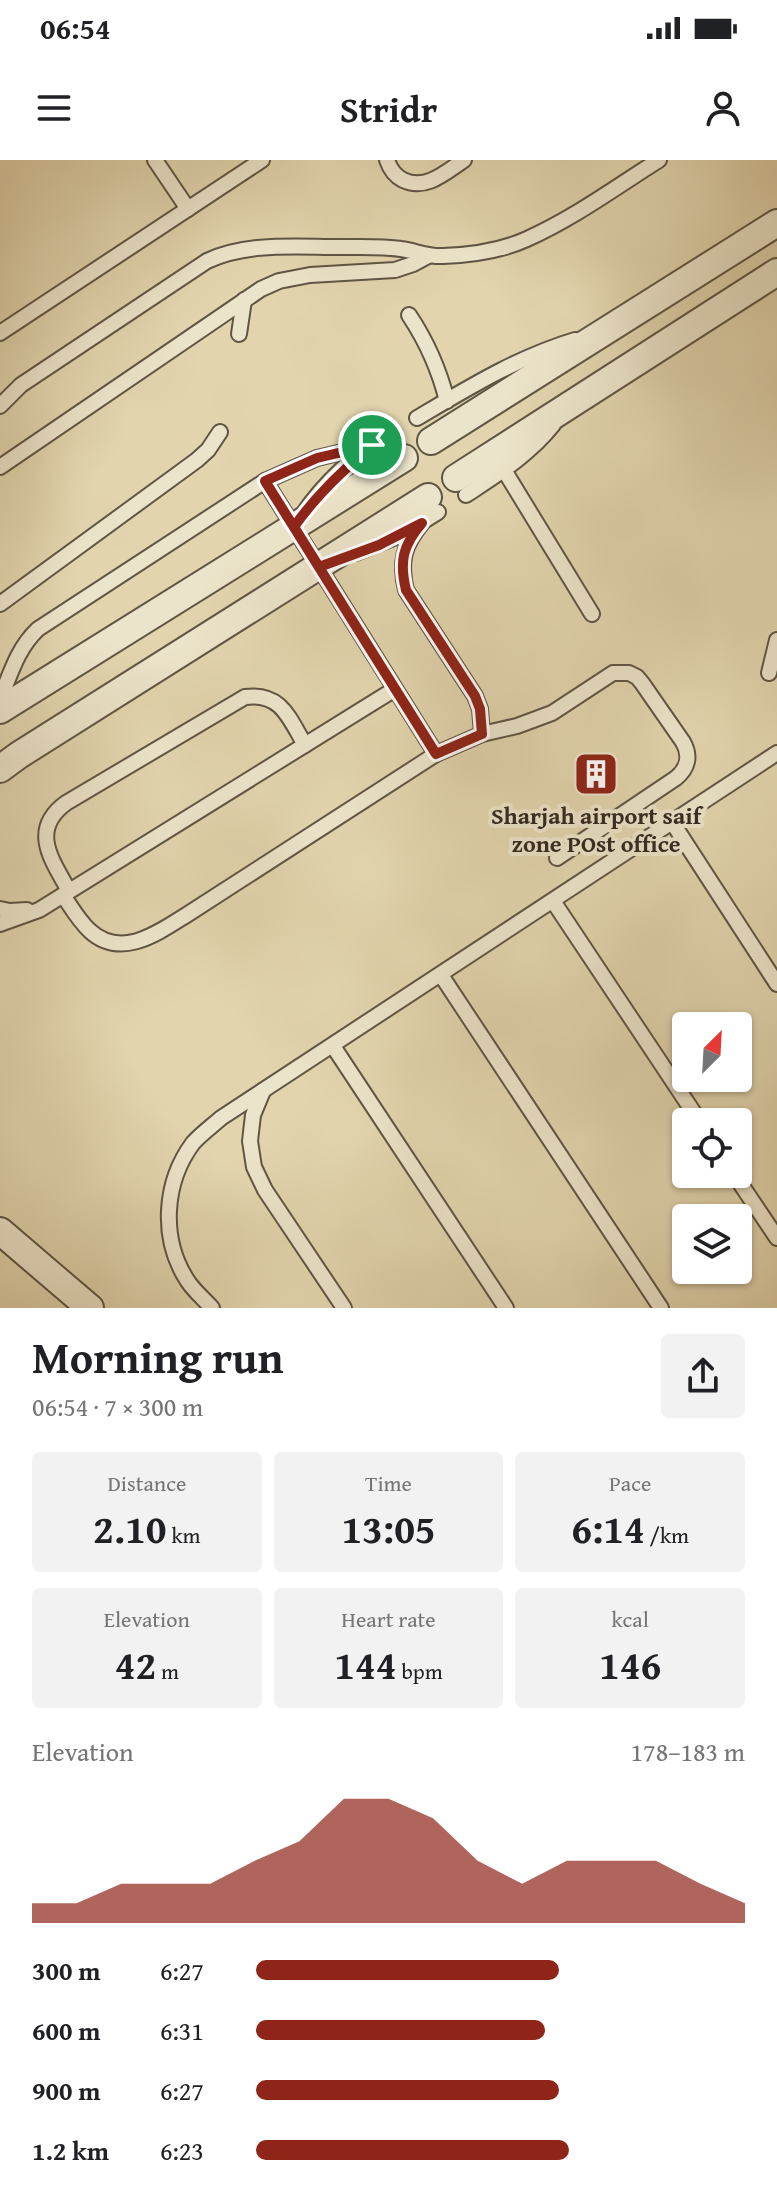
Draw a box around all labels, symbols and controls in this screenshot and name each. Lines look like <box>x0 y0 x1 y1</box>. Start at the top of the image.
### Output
text: 06:54 <box>40 6 111 50</box>
text: Stridr <box>340 82 437 135</box>
icon: menu <box>32 86 76 130</box>
icon: person <box>701 86 745 130</box>
pin <box>338 411 406 479</box>
icon: arrive <box>350 423 394 467</box>
building icon: Sharjah airport saif zone POst office <box>572 750 620 798</box>
place label: Sharjah airport saif zone POst office <box>491 798 704 861</box>
north arrow <box>672 1012 752 1092</box>
map controls <box>672 1012 752 1284</box>
button: locate <box>672 1108 752 1188</box>
button: layers <box>672 1204 752 1284</box>
text: Morning run <box>32 1325 283 1389</box>
button: share <box>661 1334 745 1418</box>
text: 06:54 · 7 × 300 m <box>32 1387 203 1426</box>
text: Distance <box>107 1467 186 1499</box>
text: Time <box>365 1467 412 1499</box>
text: Pace <box>609 1467 651 1499</box>
text: 2.10 <box>93 1499 167 1558</box>
text: 13:05 <box>341 1499 436 1558</box>
text: 6:14 <box>571 1499 645 1558</box>
text: km <box>167 1519 201 1551</box>
text: /km <box>645 1519 689 1551</box>
text: Elevation <box>104 1603 190 1635</box>
text: Heart rate <box>341 1603 436 1635</box>
text: kcal <box>611 1603 649 1635</box>
text: 42 <box>115 1635 156 1694</box>
text: 144 <box>334 1635 397 1694</box>
text: 146 <box>599 1635 661 1694</box>
text: m <box>156 1655 179 1687</box>
text: bpm <box>397 1655 443 1687</box>
text: Elevation <box>32 1732 134 1771</box>
text: 178–183 m <box>631 1732 745 1771</box>
text: 300 m <box>32 1951 100 1990</box>
text: 6:27 <box>160 1951 204 1990</box>
text: 600 m <box>32 2011 100 2050</box>
text: 6:31 <box>160 2011 204 2050</box>
text: 900 m <box>32 2071 100 2110</box>
text: 6:27 <box>160 2071 204 2110</box>
text: 1.2 km <box>32 2131 109 2170</box>
text: 6:23 <box>160 2131 204 2170</box>

